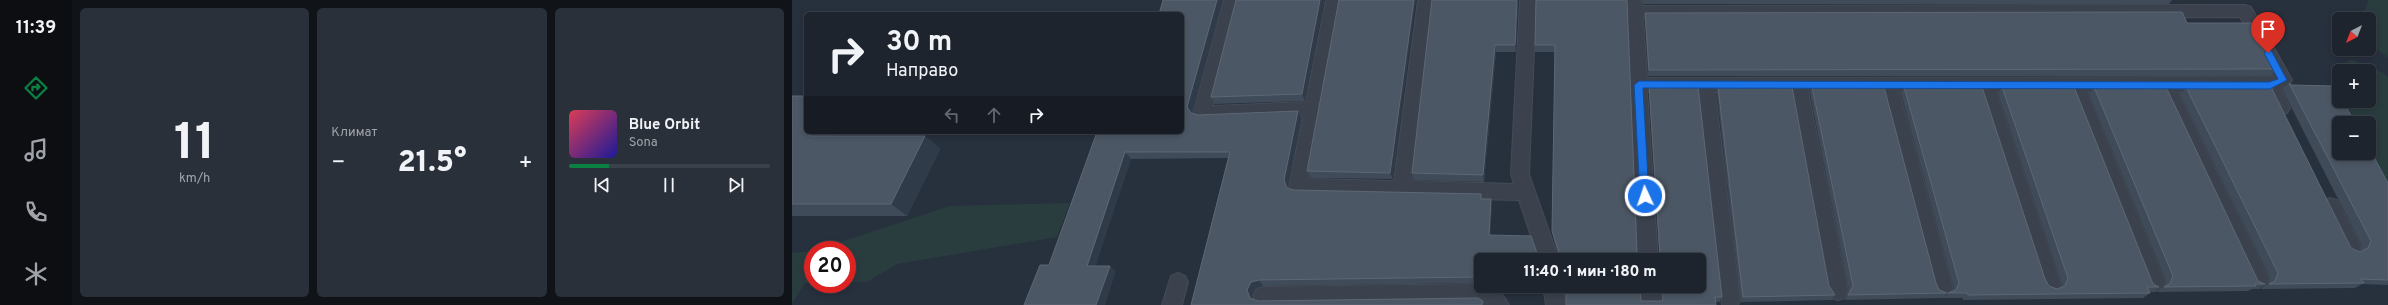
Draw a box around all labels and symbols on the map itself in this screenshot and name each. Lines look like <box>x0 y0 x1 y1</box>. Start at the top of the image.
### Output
pin <box>2251 12 2285 53</box>
north arrow <box>2332 12 2376 56</box>
position arrow <box>1624 175 1666 217</box>
speed limit sign: 20 <box>804 241 856 293</box>

